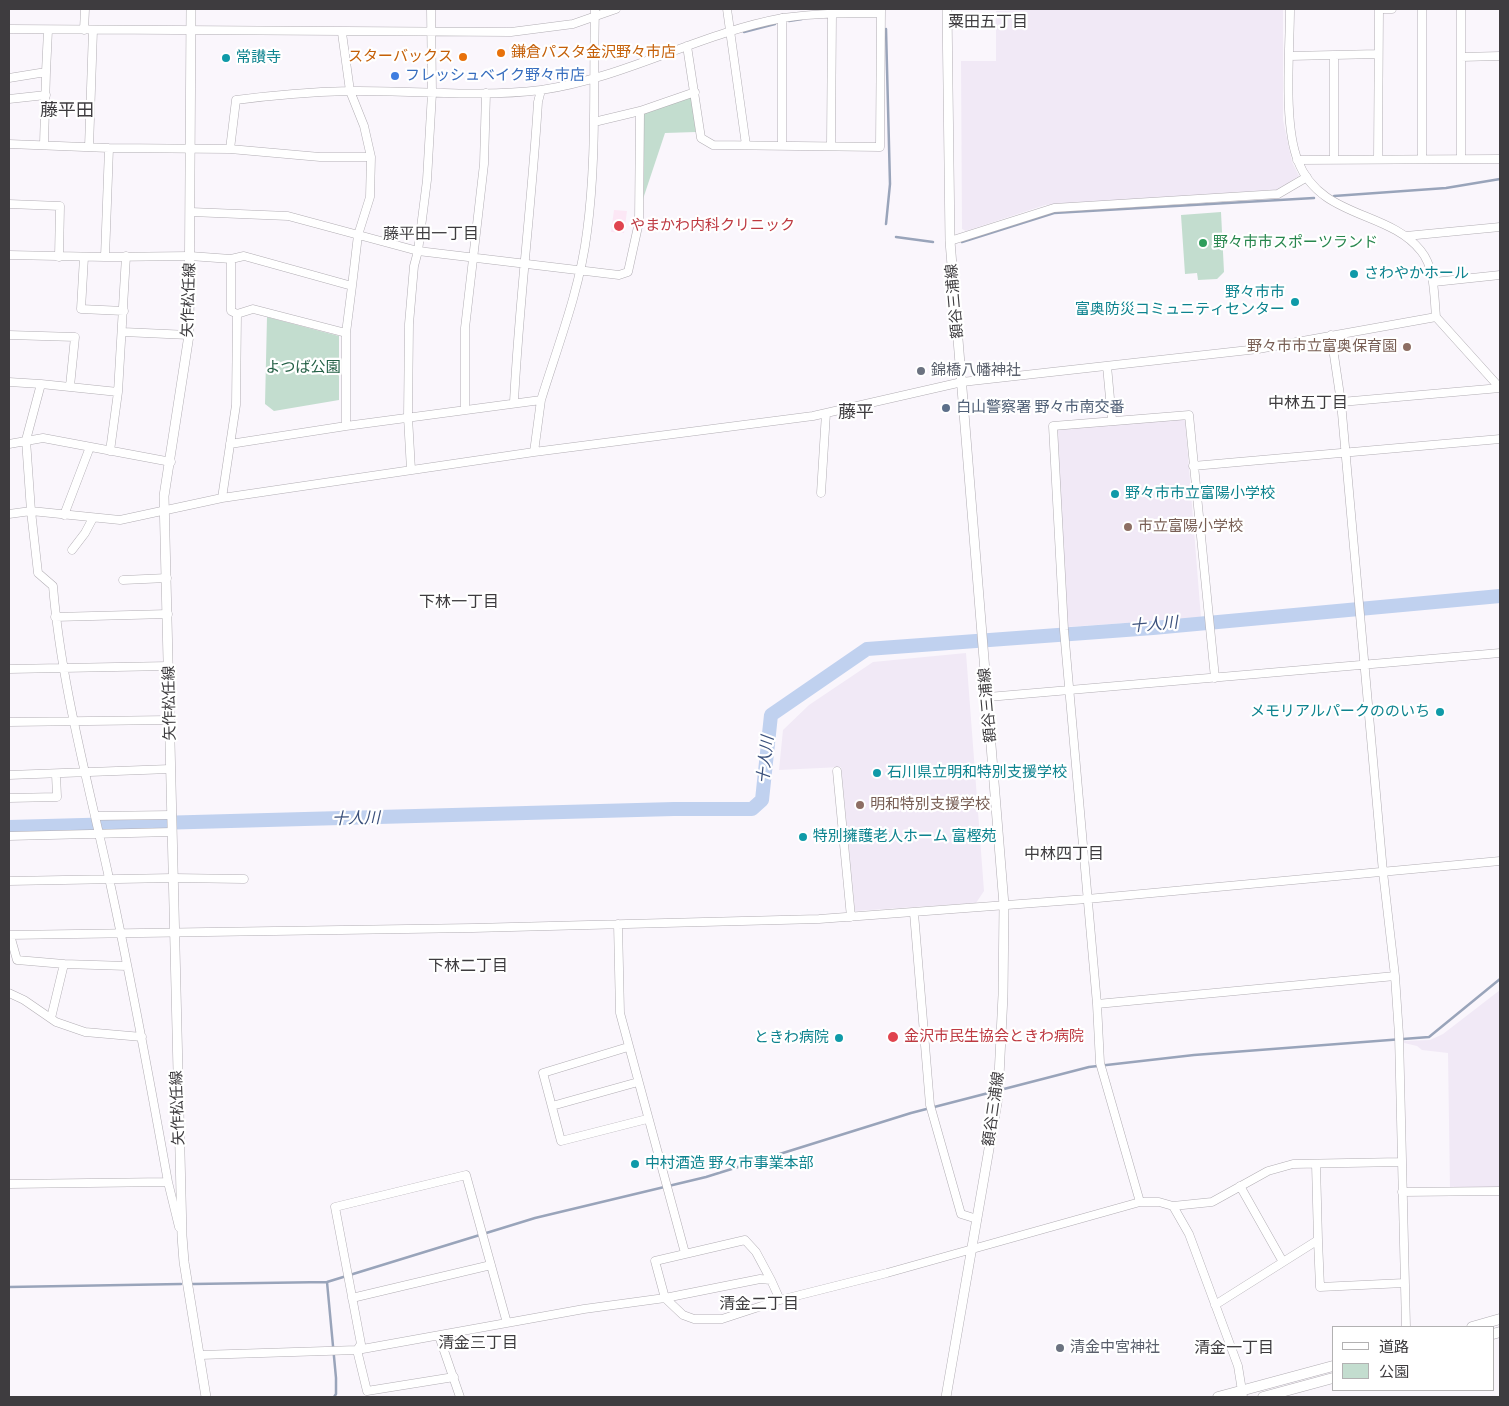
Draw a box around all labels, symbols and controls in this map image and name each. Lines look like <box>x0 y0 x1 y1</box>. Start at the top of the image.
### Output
district label: 粟田五丁目 <box>948 13 1028 33</box>
place label: 鎌倉パスタ金沢野々市店 <box>511 44 676 62</box>
marker: 鎌倉パスタ金沢野々市店 <box>495 47 507 59</box>
place label: スターバックス <box>348 48 453 66</box>
place label: 常讃寺 <box>236 49 281 67</box>
marker: スターバックス <box>457 51 469 63</box>
marker: 常讃寺 <box>220 52 232 64</box>
place label: フレッシュベイク野々市店 <box>405 67 585 85</box>
marker: フレッシュベイク野々市店 <box>389 70 401 82</box>
district label: 藤平田 <box>40 100 94 122</box>
place label: やまかわ内科クリニック <box>630 217 795 235</box>
marker: やまかわ内科クリニック <box>612 219 626 233</box>
district label: 藤平田一丁目 <box>383 225 479 245</box>
place label: 野々市市スポーツランド <box>1213 234 1378 252</box>
marker: 野々市市スポーツランド <box>1197 237 1209 249</box>
street label: 矢作松任線 <box>179 262 199 338</box>
street label: 額谷三浦線 <box>943 263 967 339</box>
place label: さわやかホール <box>1364 265 1469 283</box>
marker: さわやかホール <box>1348 268 1360 280</box>
place label: 野々市市 富奥防災コミュニティセンター <box>1075 284 1285 319</box>
marker: 野々市市 富奥防災コミュニティセンター <box>1289 296 1301 308</box>
place label: 野々市市立富奥保育園 <box>1247 338 1397 356</box>
marker: 野々市市立富奥保育園 <box>1401 341 1413 353</box>
park label: よつば公園 <box>266 359 340 377</box>
place label: 錦橋八幡神社 <box>931 362 1021 380</box>
marker: 錦橋八幡神社 <box>915 365 927 377</box>
district label: 中林五丁目 <box>1268 394 1348 414</box>
place label: 白山警察署 野々市南交番 <box>956 399 1125 417</box>
district label: 藤平 <box>838 402 874 424</box>
marker: 白山警察署 野々市南交番 <box>940 402 952 414</box>
place label: 野々市市立富陽小学校 <box>1125 485 1275 503</box>
marker: 野々市市立富陽小学校 <box>1109 488 1121 500</box>
place label: 市立富陽小学校 <box>1138 518 1243 536</box>
marker: 市立富陽小学校 <box>1122 521 1134 533</box>
district label: 下林一丁目 <box>419 593 499 613</box>
water label: 十人川 <box>1129 613 1179 637</box>
street label: 矢作松任線 <box>160 665 180 741</box>
street label: 額谷三浦線 <box>976 667 1000 743</box>
place label: メモリアルパークののいち <box>1250 703 1430 721</box>
marker: メモリアルパークののいち <box>1434 706 1446 718</box>
water label: 十人川 <box>754 735 778 785</box>
place label: 石川県立明和特別支援学校 <box>887 764 1067 782</box>
marker: 石川県立明和特別支援学校 <box>871 767 883 779</box>
place label: 明和特別支援学校 <box>870 796 990 814</box>
marker: 明和特別支援学校 <box>854 799 866 811</box>
water label: 十人川 <box>332 809 380 829</box>
place label: 特別擁護老人ホーム 富樫苑 <box>813 828 997 846</box>
marker: 特別擁護老人ホーム 富樫苑 <box>797 831 809 843</box>
district label: 中林四丁目 <box>1024 845 1104 865</box>
district label: 下林二丁目 <box>428 957 508 977</box>
place label: 金沢市民生協会ときわ病院 <box>904 1028 1084 1046</box>
place label: ときわ病院 <box>754 1029 829 1047</box>
marker: 金沢市民生協会ときわ病院 <box>886 1030 900 1044</box>
marker: ときわ病院 <box>833 1032 845 1044</box>
street label: 矢作松任線 <box>168 1070 188 1146</box>
street label: 額谷三浦線 <box>980 1071 1008 1147</box>
place label: 中村酒造 野々市事業本部 <box>645 1155 814 1173</box>
marker: 中村酒造 野々市事業本部 <box>629 1158 641 1170</box>
district label: 清金二丁目 <box>719 1295 799 1315</box>
legend <box>1332 1326 1494 1391</box>
district label: 清金三丁目 <box>438 1334 518 1354</box>
text: 道路 <box>1379 1338 1409 1356</box>
place label: 清金中宮神社 <box>1070 1339 1160 1357</box>
district label: 清金一丁目 <box>1194 1339 1274 1359</box>
marker: 清金中宮神社 <box>1054 1342 1066 1354</box>
text: 公園 <box>1379 1363 1409 1381</box>

